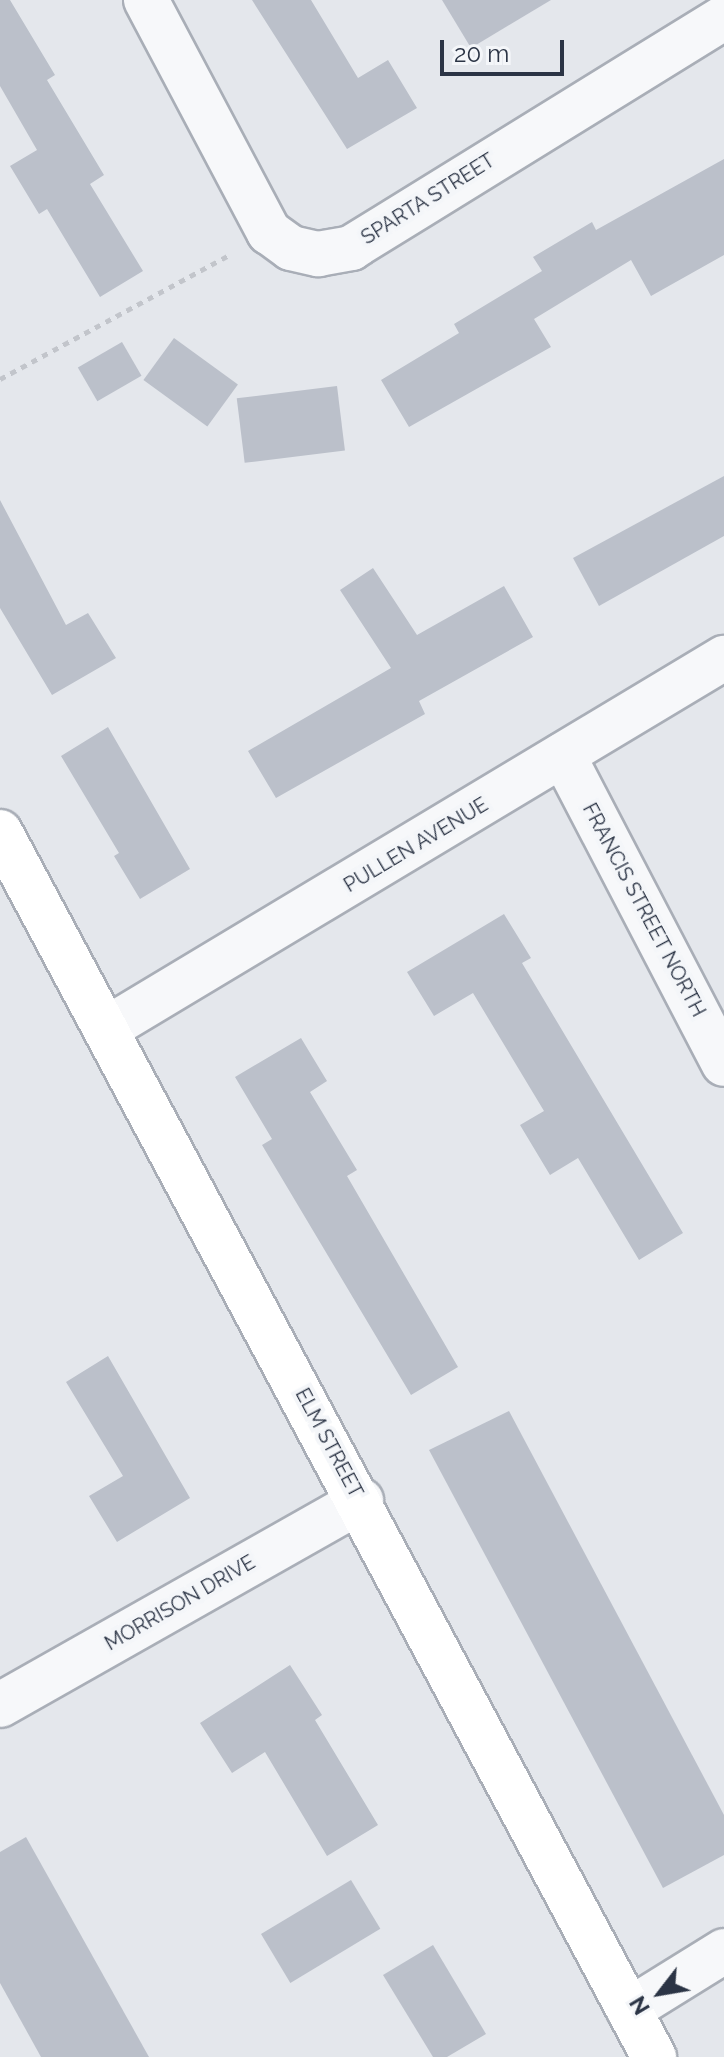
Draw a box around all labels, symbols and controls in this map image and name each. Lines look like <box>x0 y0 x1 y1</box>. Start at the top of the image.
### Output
scale bar <box>444 24 568 74</box>
text: 20 m <box>454 39 509 68</box>
street label: SPARTA STREET <box>357 148 499 250</box>
street label: PULLEN AVENUE <box>339 792 493 898</box>
street label: FRANCIS STREET NORTH <box>577 799 711 1021</box>
street label: ELM STREET <box>290 1384 368 1502</box>
street label: MORRISON DRIVE <box>101 1550 259 1656</box>
north arrow <box>620 1953 700 2033</box>
text: N <box>624 1991 655 2019</box>

